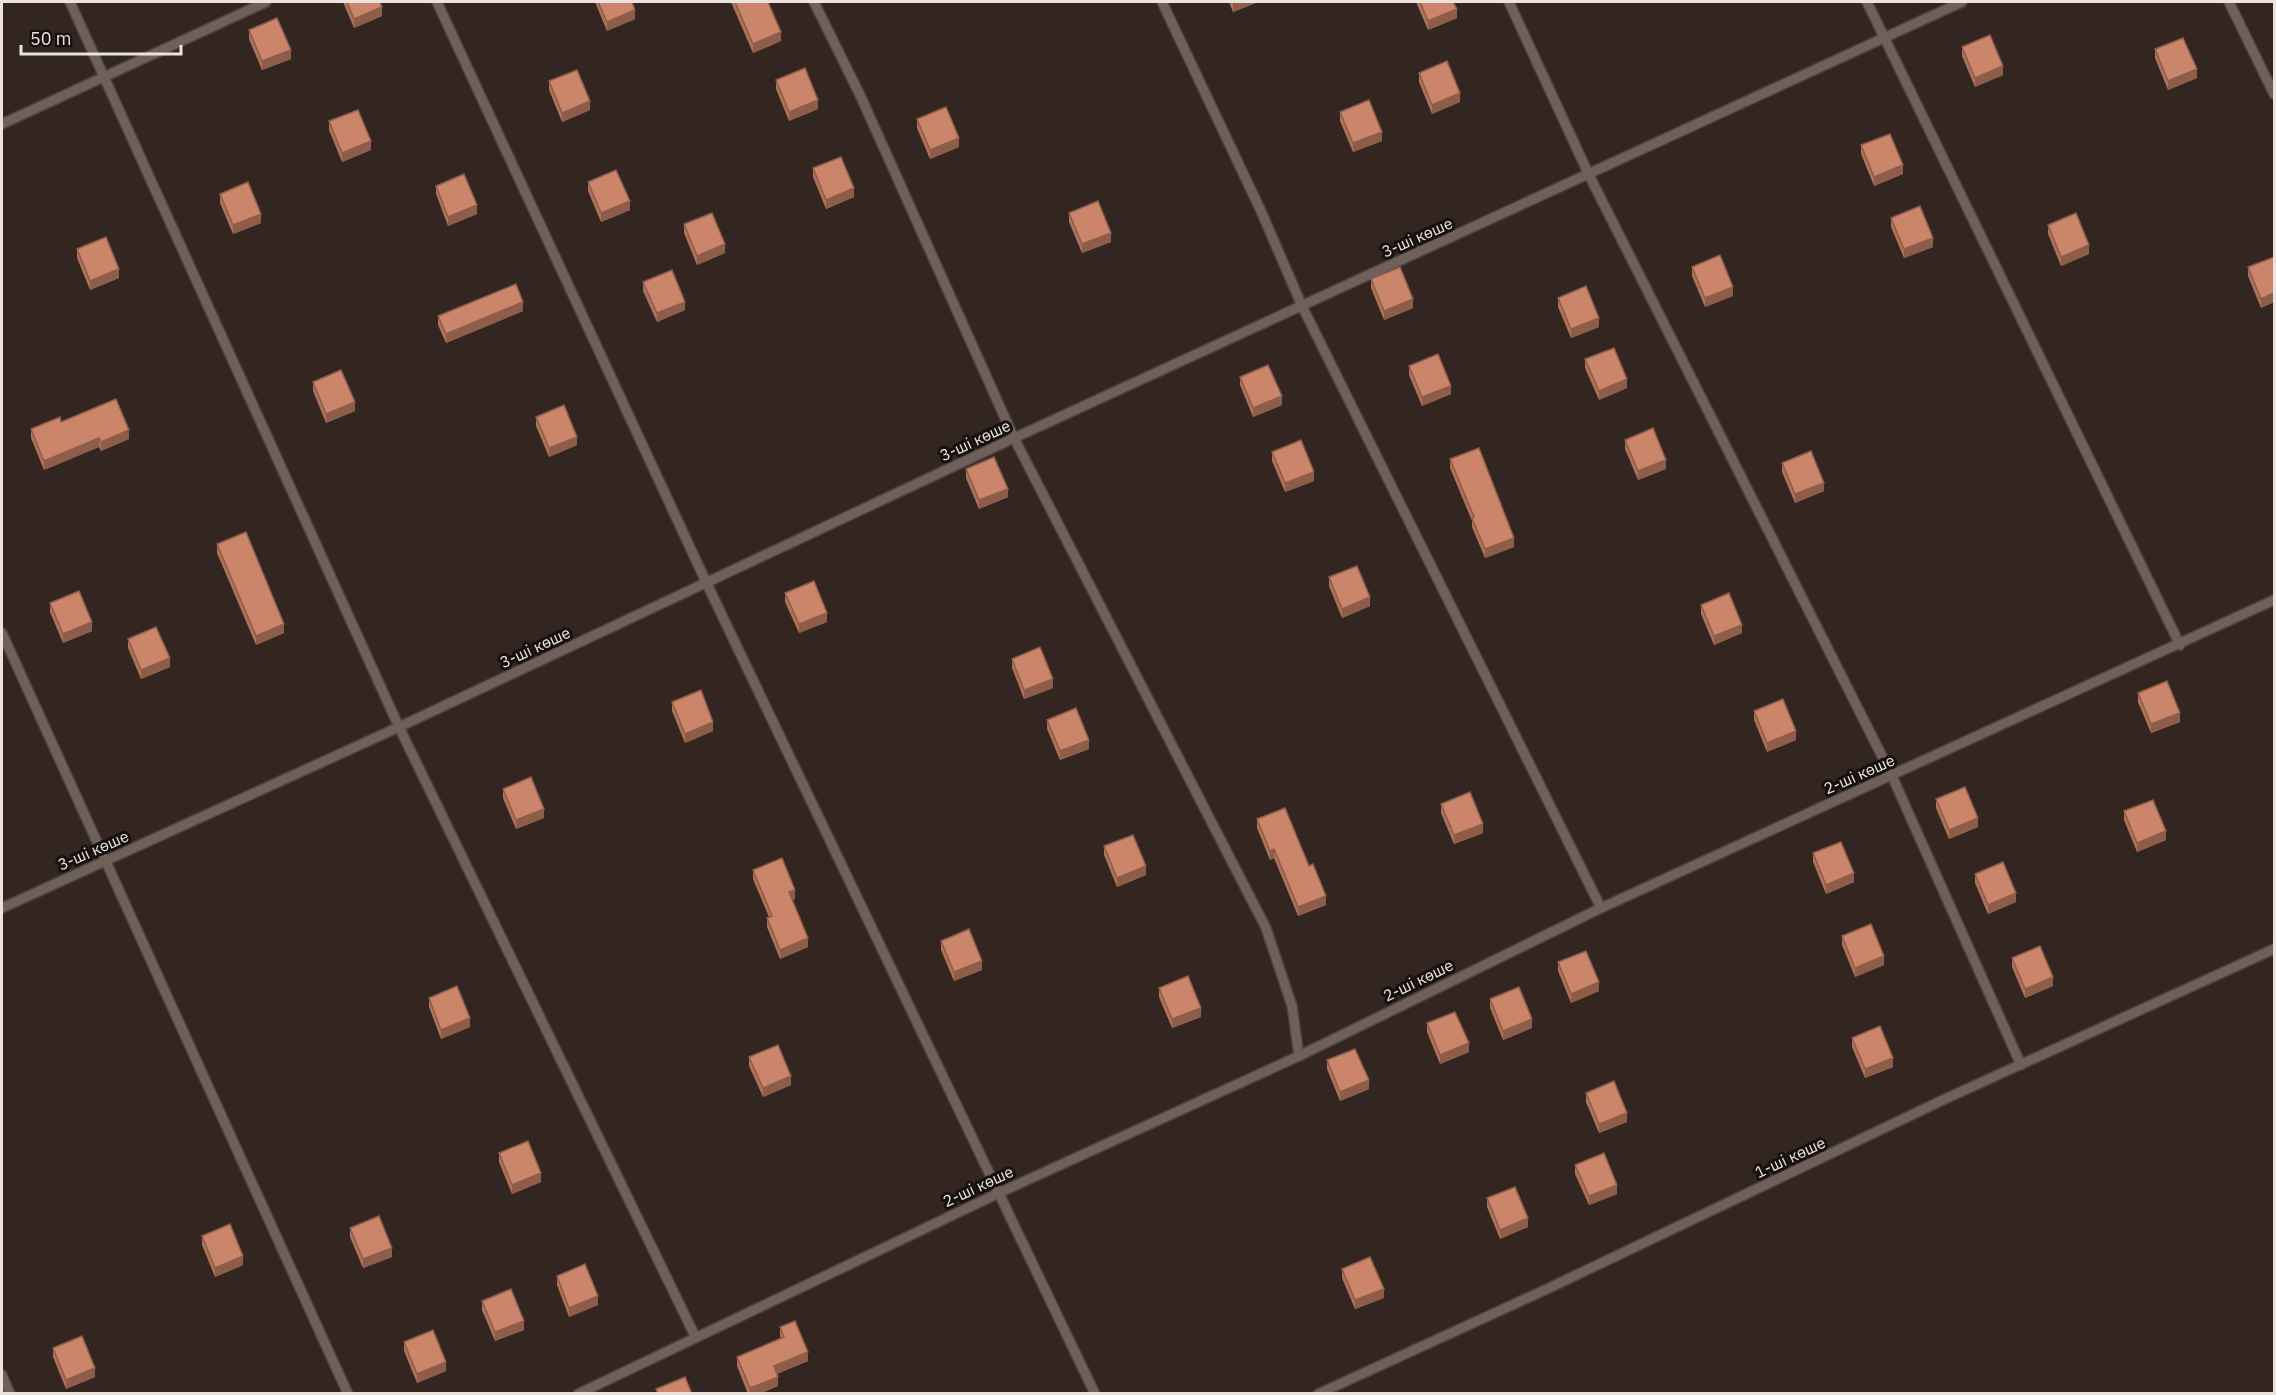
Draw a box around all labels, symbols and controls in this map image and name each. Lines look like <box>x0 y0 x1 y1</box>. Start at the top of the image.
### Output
scale bar <box>21 18 182 56</box>
text: 50 m <box>30 27 72 50</box>
street label: 3-ші көше <box>1378 212 1456 262</box>
street label: 3-ші көше <box>937 415 1014 465</box>
street label: 3-ші көше <box>497 622 574 672</box>
street label: 2-ші көше <box>1820 749 1898 799</box>
street label: 3-ші көше <box>54 825 132 875</box>
street label: 2-ші көше <box>1380 954 1457 1006</box>
street label: 1-ші көше <box>1752 1132 1829 1182</box>
street label: 2-ші көше <box>940 1161 1017 1211</box>

